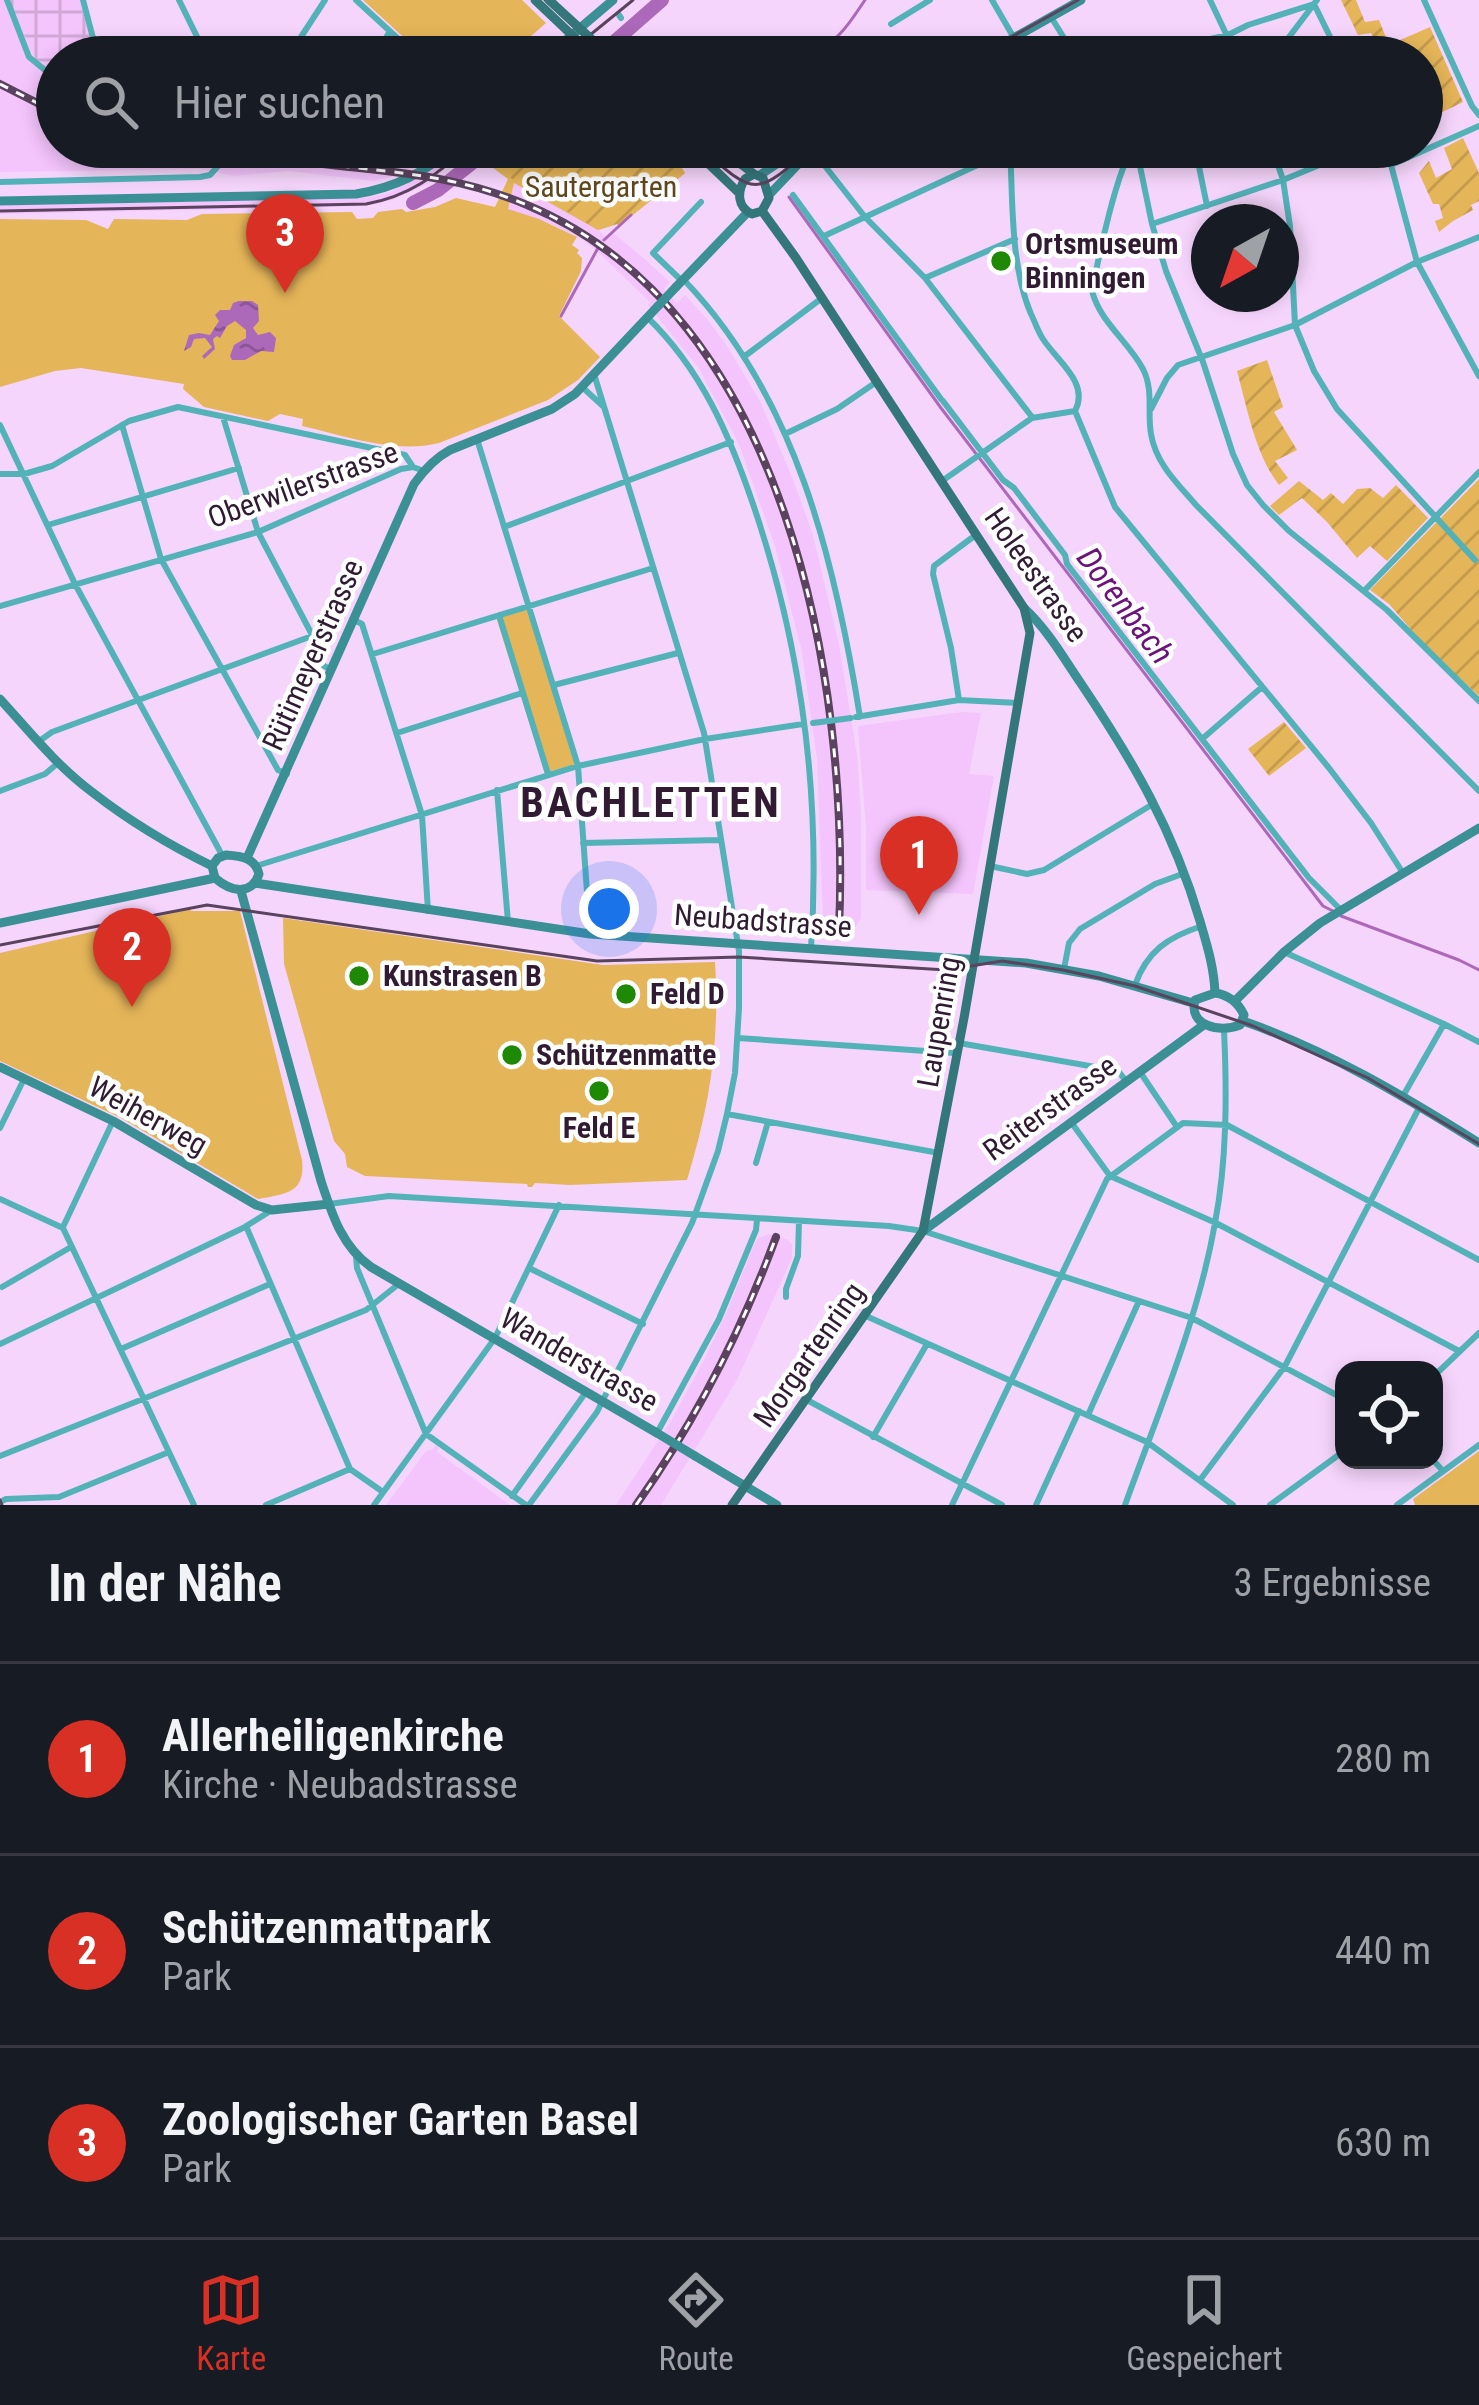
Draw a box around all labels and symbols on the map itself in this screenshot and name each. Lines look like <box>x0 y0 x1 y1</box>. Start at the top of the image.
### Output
park label: Sautergarten <box>525 169 677 204</box>
pin: 3 <box>246 194 324 293</box>
north arrow <box>1191 204 1299 312</box>
place label: Ortsmuseum Binningen <box>1025 226 1179 295</box>
marker: Ortsmuseum Binningen <box>988 248 1014 274</box>
street label: Oberwilerstrasse <box>203 434 403 535</box>
street label: Holeestrasse <box>977 501 1095 648</box>
water label: Dorenbach <box>1069 539 1182 671</box>
street label: Rütimeyerstrasse <box>255 554 370 756</box>
district label: BACHLETTEN <box>520 778 782 827</box>
pin: 1 <box>880 816 958 915</box>
your location <box>579 879 639 939</box>
street label: Neubadstrasse <box>673 897 853 944</box>
pin: 2 <box>93 908 171 1007</box>
street label: Laupenring <box>910 954 967 1090</box>
place label: Kunstrasen B <box>383 958 542 993</box>
marker: Kunstrasen B <box>346 963 372 989</box>
place label: Feld D <box>650 976 725 1011</box>
marker: Feld D <box>613 981 639 1007</box>
place label: Schützenmatte <box>536 1037 716 1072</box>
marker: Schützenmatte <box>499 1042 525 1068</box>
street label: Reiterstrasse <box>976 1048 1123 1168</box>
street label: Weiherweg <box>83 1069 213 1162</box>
marker: Feld E <box>586 1078 612 1104</box>
place label: Feld E <box>563 1110 635 1145</box>
street label: Morgartenring <box>746 1276 871 1434</box>
street label: Wanderstrasse <box>494 1300 664 1419</box>

